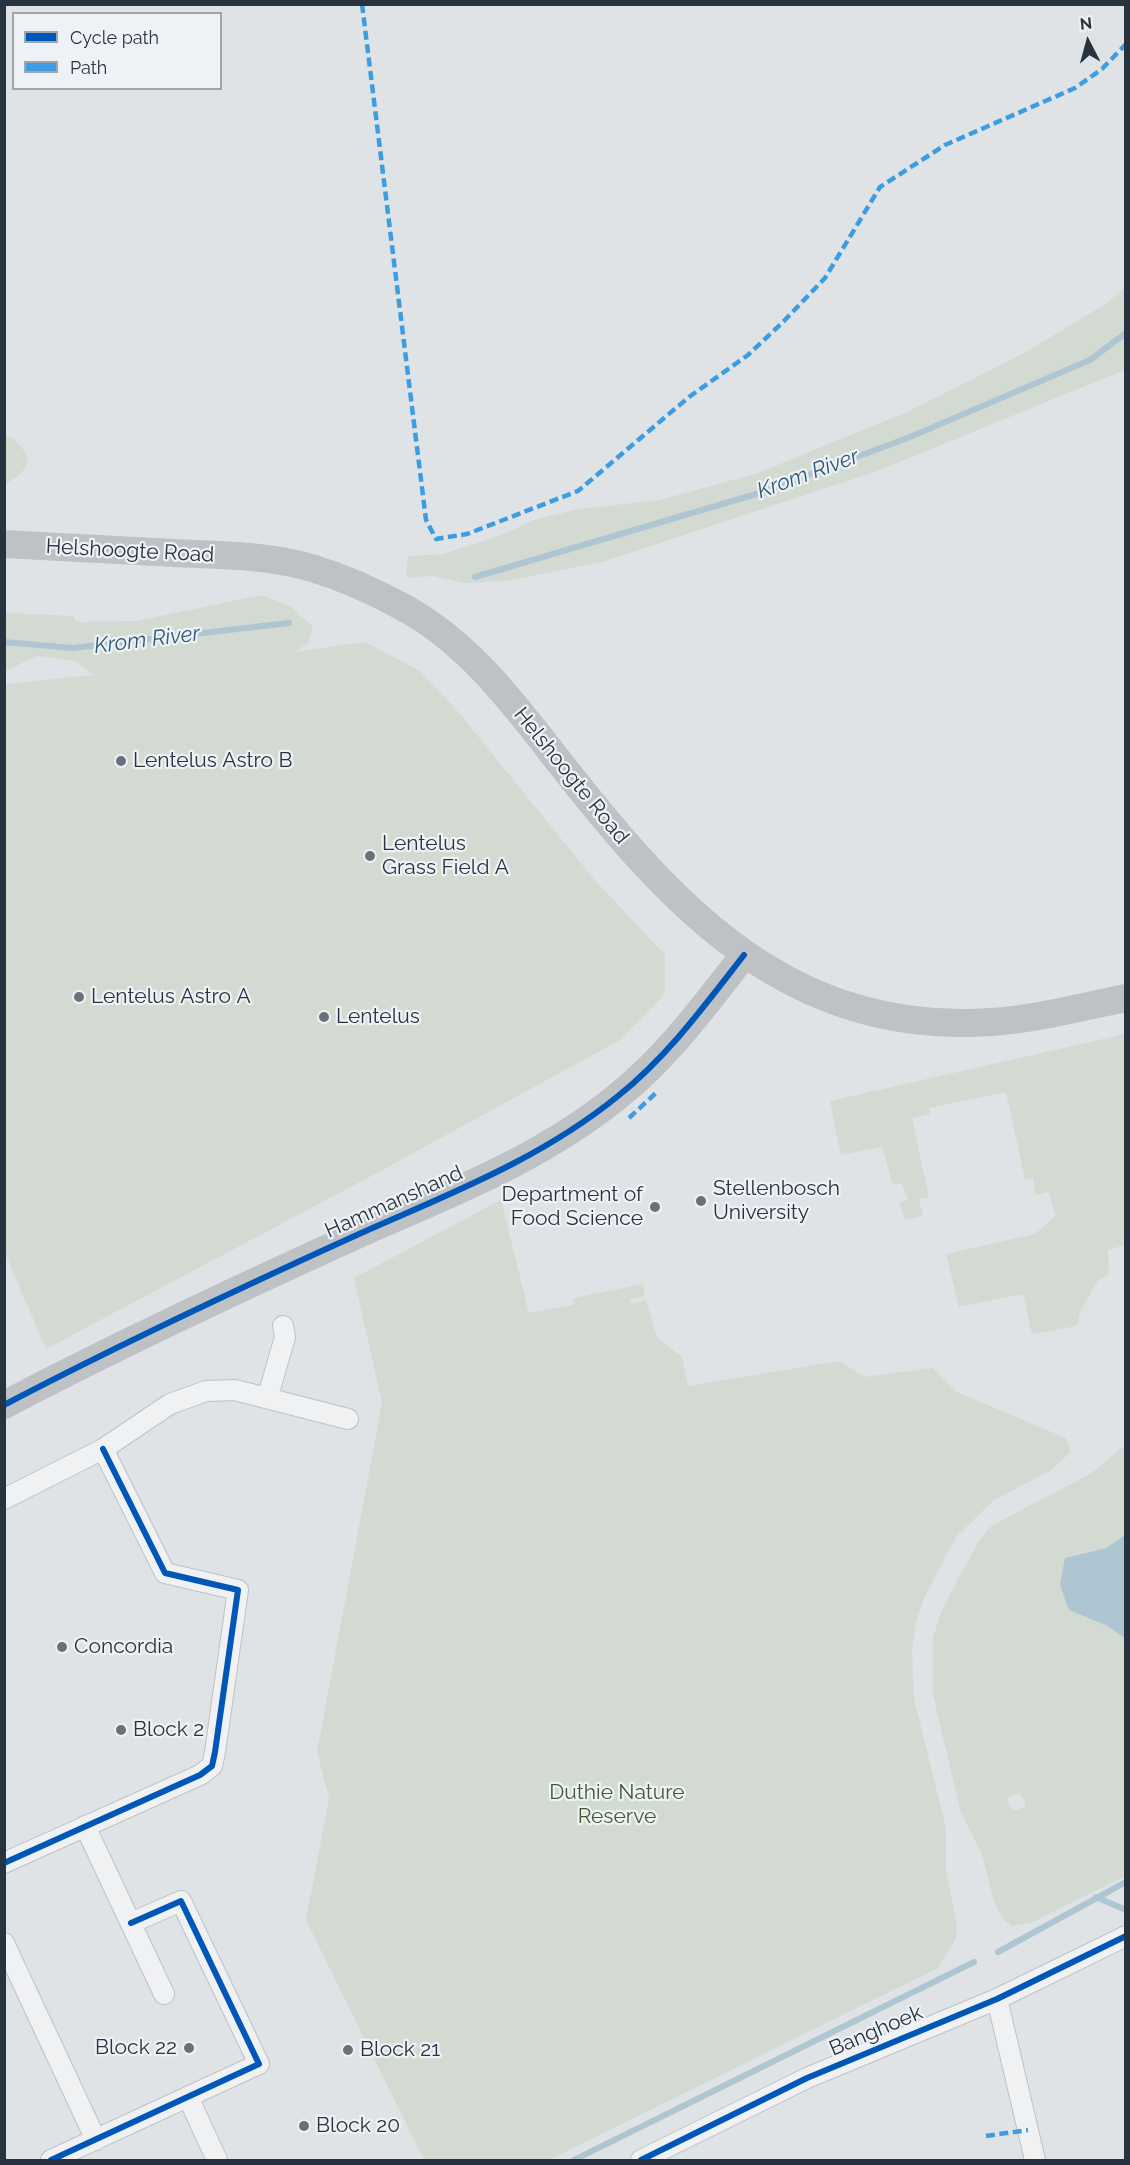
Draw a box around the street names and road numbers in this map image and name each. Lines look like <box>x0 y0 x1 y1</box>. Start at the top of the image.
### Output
street label: Helshoogte Road <box>45 534 215 568</box>
street label: Helshoogte Road <box>508 703 634 849</box>
street label: Hammanshand <box>321 1160 467 1244</box>
street label: Banghoek <box>826 2000 926 2062</box>

